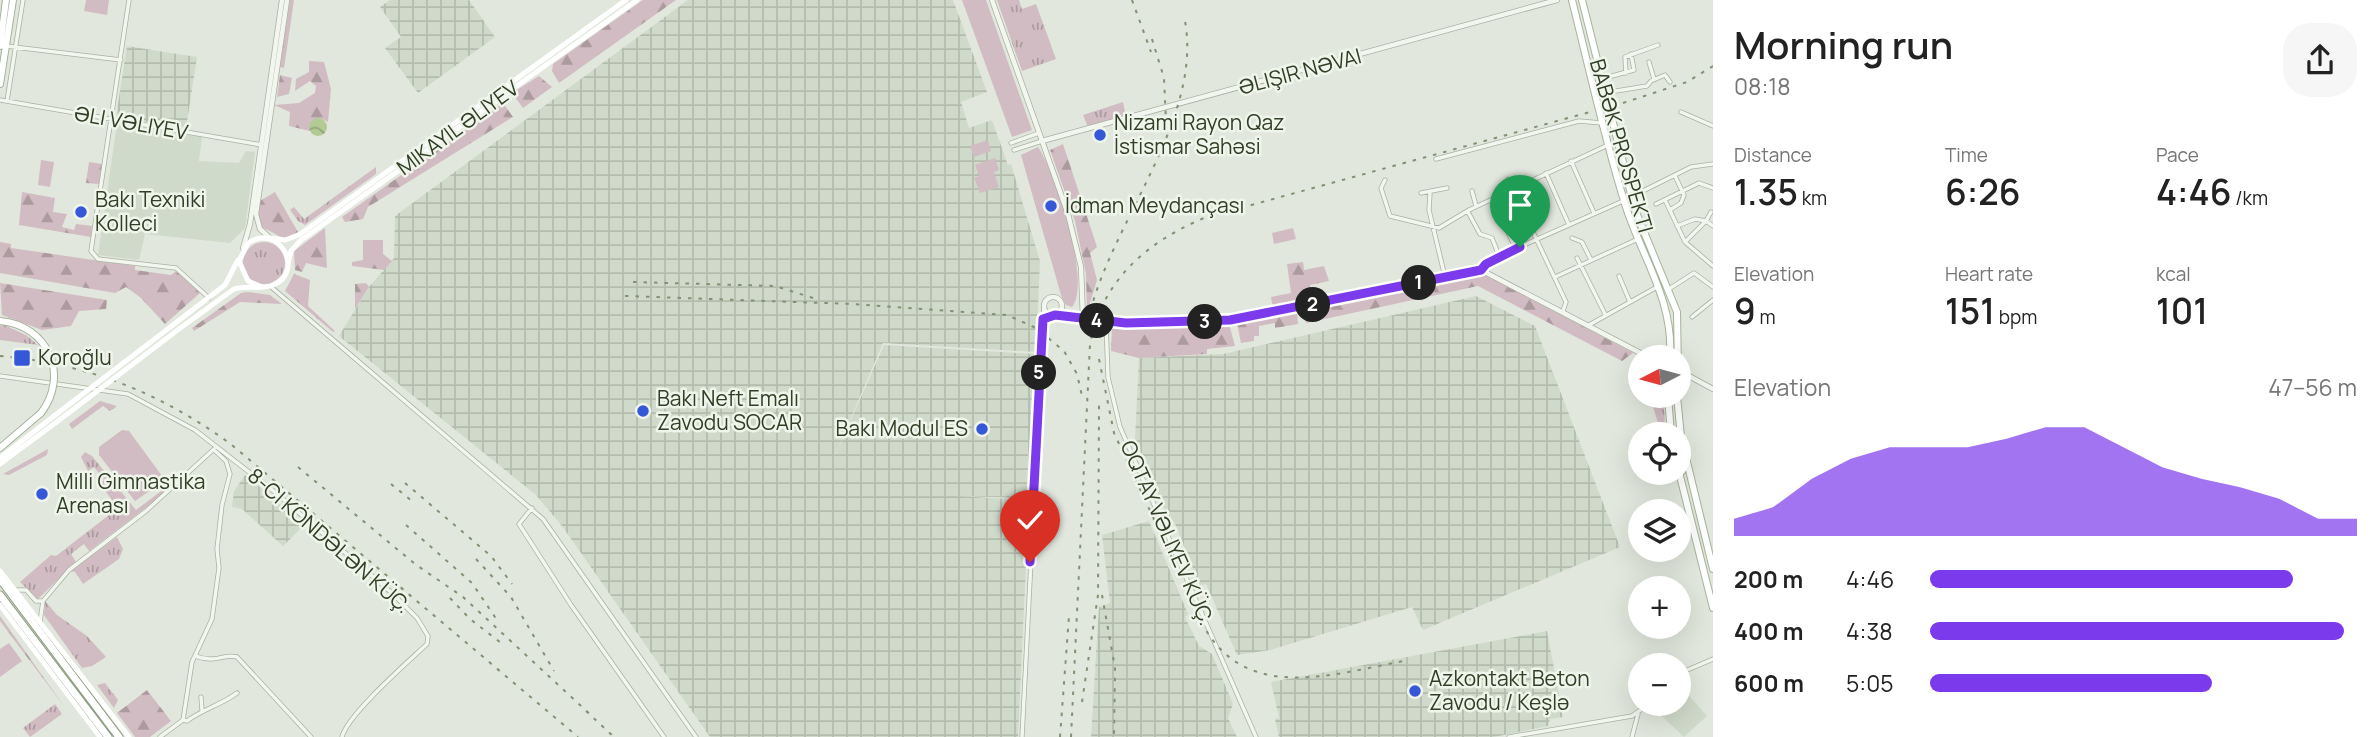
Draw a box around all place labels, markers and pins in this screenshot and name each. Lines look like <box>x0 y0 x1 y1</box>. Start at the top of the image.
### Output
place label: Nizami Rayon Qaz İstismar Sahəsi <box>1114 108 1284 160</box>
marker: Nizami Rayon Qaz İstismar Sahəsi <box>1092 127 1108 143</box>
pin <box>1490 175 1550 247</box>
place label: Bakı Texniki Kolleci <box>95 185 206 237</box>
place label: İdman Meydançası <box>1065 191 1245 219</box>
marker: İdman Meydançası <box>1043 198 1059 214</box>
marker: Bakı Texniki Kolleci <box>73 204 89 220</box>
pin: 1 <box>1402 266 1436 300</box>
pin: 2 <box>1296 288 1330 322</box>
pin: 4 <box>1080 304 1114 338</box>
pin: 3 <box>1188 304 1222 340</box>
place label: Koroğlu <box>38 343 112 371</box>
marker: Koroğlu <box>12 348 32 368</box>
pin: 5 <box>1021 356 1056 390</box>
place label: Bakı Neft Emalı Zavodu SOCAR <box>657 384 802 436</box>
marker: Bakı Neft Emalı Zavodu SOCAR <box>635 403 651 419</box>
place label: Bakı Modul ES <box>835 414 968 442</box>
marker: Bakı Modul ES <box>974 421 990 437</box>
place label: Milli Gimnastika Arenası <box>56 467 206 519</box>
marker: Milli Gimnastika Arenası <box>34 486 50 502</box>
pin <box>1000 490 1060 562</box>
place label: Azkontakt Beton Zavodu / Keşlə <box>1429 664 1590 716</box>
marker: Azkontakt Beton Zavodu / Keşlə <box>1407 683 1423 699</box>

